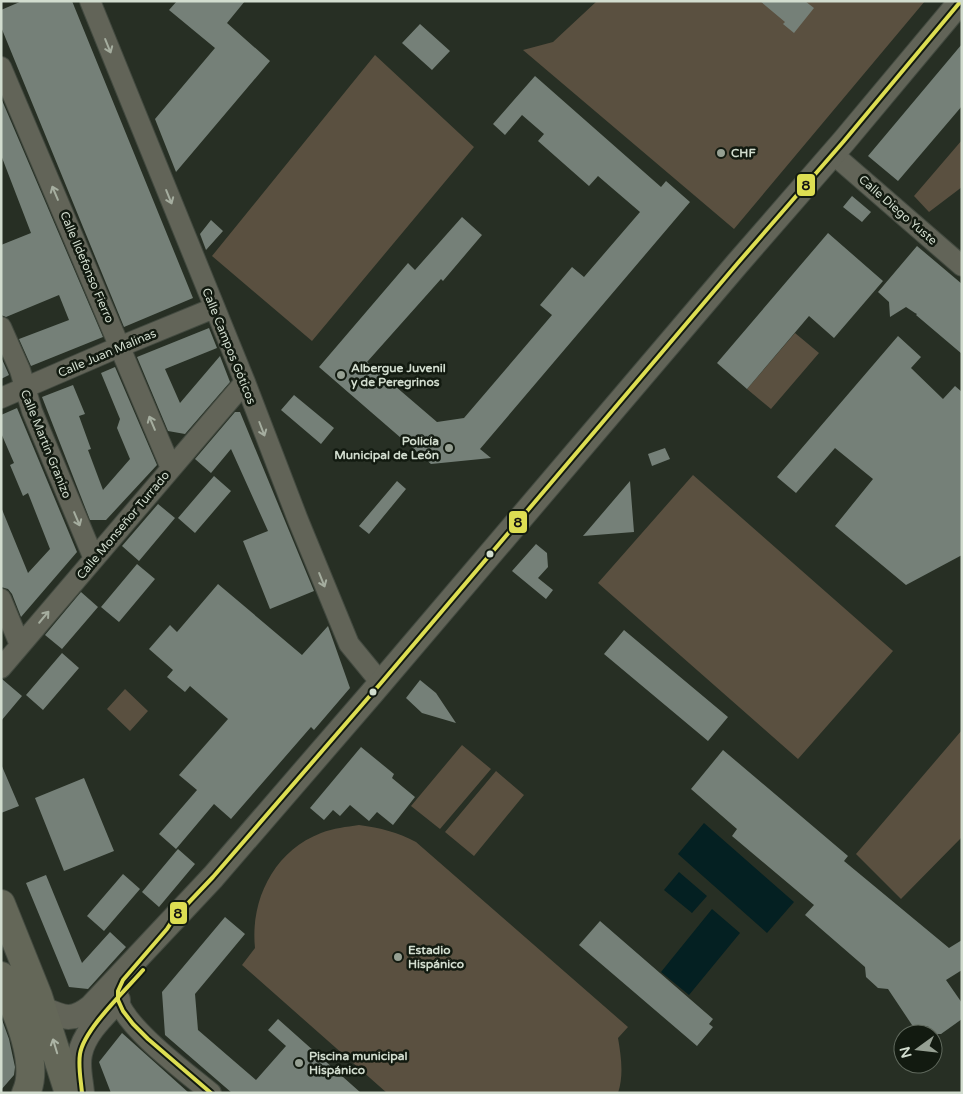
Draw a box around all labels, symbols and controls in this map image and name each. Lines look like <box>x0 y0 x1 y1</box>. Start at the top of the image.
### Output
one-way arrow <box>104 38 113 53</box>
place label: CHF <box>731 146 756 160</box>
marker: CHF <box>715 147 727 159</box>
street label: Calle Diego Yuste <box>856 172 940 248</box>
line badge: 8 <box>796 173 816 197</box>
text: 8 <box>802 177 811 194</box>
one-way arrow <box>50 186 60 201</box>
one-way arrow <box>165 189 175 204</box>
street label: Calle Ildefonso Fierro <box>57 209 117 325</box>
street label: Calle Campos Góticos <box>199 286 259 406</box>
street label: Calle Juan Malinas <box>56 326 158 380</box>
place label: Albergue Juvenil y de Peregrinos <box>351 361 446 390</box>
marker: Albergue Juvenil y de Peregrinos <box>335 369 347 381</box>
street label: Calle Martín Granizo <box>18 388 74 500</box>
one-way arrow <box>147 416 156 431</box>
one-way arrow <box>258 421 267 436</box>
place label: Policía Municipal de León <box>334 434 439 463</box>
marker: Policía Municipal de León <box>443 442 455 454</box>
street label: Calle Monseñor Turrado <box>74 468 172 582</box>
line badge: 8 <box>508 510 528 534</box>
one-way arrow <box>72 511 82 526</box>
text: 8 <box>514 514 523 531</box>
unlabelled marker <box>485 549 495 559</box>
one-way arrow <box>318 572 327 587</box>
one-way arrow <box>38 611 50 624</box>
unlabelled marker <box>368 687 378 697</box>
line badge: 8 <box>169 901 188 925</box>
text: 8 <box>174 905 183 922</box>
place label: Estadio Hispánico <box>408 943 464 972</box>
marker: Estadio Hispánico <box>392 951 404 963</box>
north arrow <box>893 1024 943 1074</box>
one-way arrow <box>50 1039 59 1054</box>
text: N <box>896 1045 916 1060</box>
place label: Piscina municipal Hispánico <box>309 1049 408 1078</box>
marker: Piscina municipal Hispánico <box>293 1057 305 1069</box>

